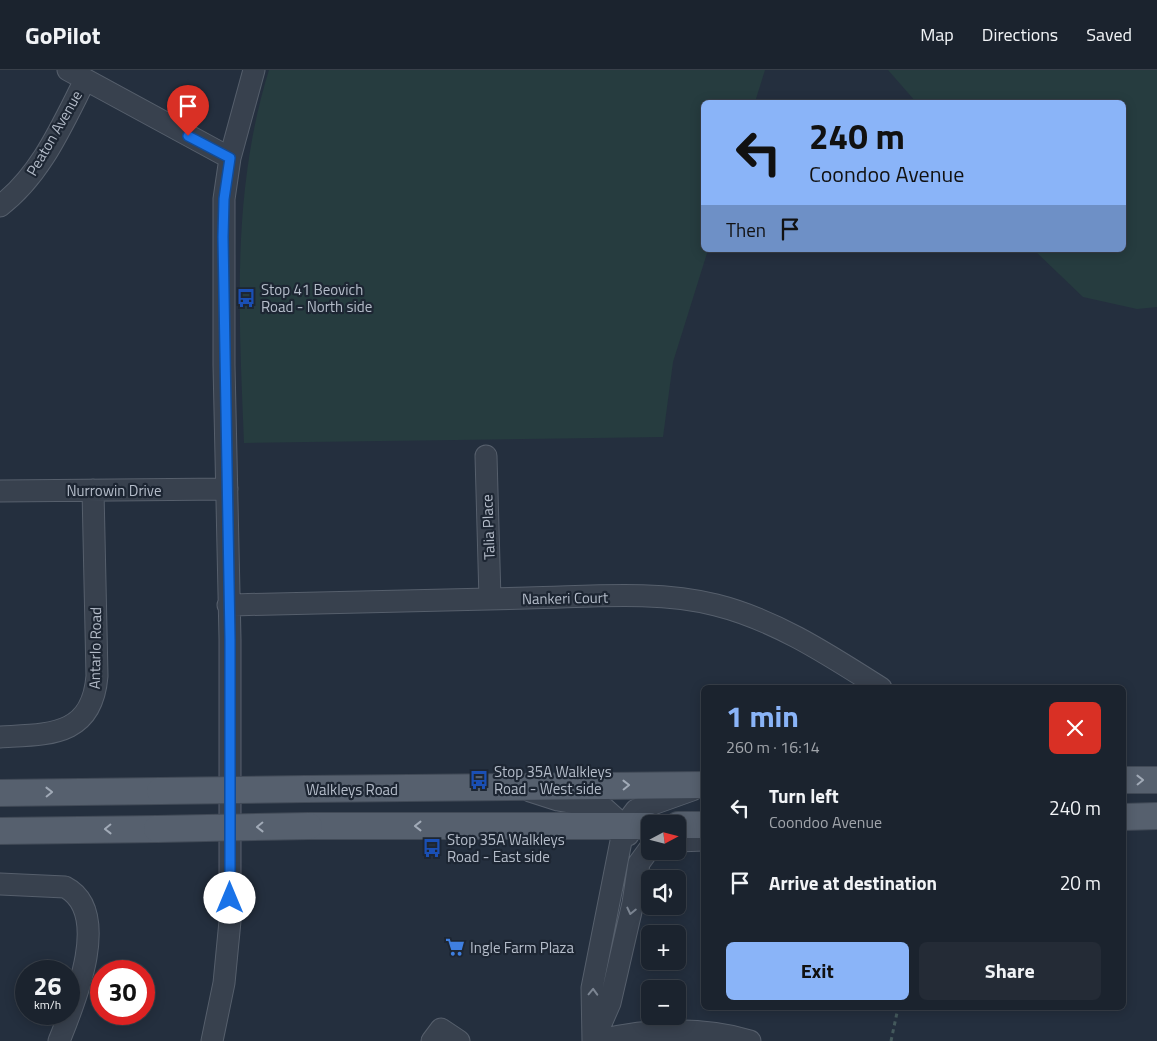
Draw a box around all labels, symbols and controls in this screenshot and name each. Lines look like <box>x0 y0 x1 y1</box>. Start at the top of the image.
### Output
text: GoPilot <box>25 17 101 53</box>
text: Map <box>920 21 954 48</box>
text: Directions <box>982 21 1058 48</box>
text: Saved <box>1086 21 1132 48</box>
pin <box>167 85 209 136</box>
street label: Peaton Avenue <box>20 86 88 180</box>
icon: arrive <box>174 92 202 120</box>
text: 240 m <box>809 109 905 163</box>
icon: left <box>726 120 791 185</box>
text: Coondoo Avenue <box>809 157 964 191</box>
text: Then <box>726 215 766 244</box>
icon: arrive <box>776 215 804 243</box>
place label: Stop 41 Beovich Road - North side <box>261 278 372 318</box>
bus stop icon: Stop 41 Beovich Road - North side <box>235 287 257 309</box>
street label: Nurrowin Drive <box>66 479 162 502</box>
street label: Talia Place <box>475 494 501 560</box>
street label: Nankeri Court <box>522 586 609 610</box>
street label: Antarlo Road <box>83 607 107 689</box>
text: 1 min <box>726 693 799 739</box>
button: close <box>1049 702 1101 754</box>
text: 260 m · 16:14 <box>726 735 820 759</box>
place label: Stop 35A Walkleys Road - West side <box>494 760 612 800</box>
bus stop icon: Stop 35A Walkleys Road - West side <box>468 769 490 791</box>
one-way arrow <box>1137 775 1145 785</box>
street label: Walkleys Road <box>306 778 398 801</box>
one-way arrow <box>622 780 630 791</box>
text: Turn left <box>769 781 839 810</box>
one-way arrow <box>45 787 53 798</box>
text: 240 m <box>1049 793 1101 822</box>
icon: left <box>726 794 754 822</box>
text: Coondoo Avenue <box>769 810 882 834</box>
north arrow <box>641 815 686 860</box>
map controls <box>641 815 686 1025</box>
one-way arrow <box>414 821 422 831</box>
one-way arrow <box>256 822 264 832</box>
one-way arrow <box>104 824 112 834</box>
place label: Stop 35A Walkleys Road - East side <box>447 828 565 868</box>
bus stop icon: Stop 35A Walkleys Road - East side <box>421 837 443 859</box>
text: Arrive at destination <box>769 868 937 897</box>
text: 20 m <box>1060 868 1101 897</box>
icon: arrive <box>726 869 754 897</box>
button: sound <box>641 870 686 915</box>
position arrow <box>203 871 255 923</box>
one-way arrow <box>626 906 637 915</box>
button: + <box>641 925 686 970</box>
supermarket icon: Ingle Farm Plaza <box>444 936 466 958</box>
place label: Ingle Farm Plaza <box>470 936 574 959</box>
button: Exit <box>726 942 909 1000</box>
button: Share <box>919 942 1101 1000</box>
speed limit sign: 30 <box>90 960 155 1025</box>
text: 26 <box>33 967 62 1005</box>
button: − <box>641 980 686 1025</box>
one-way arrow <box>587 988 598 996</box>
text: km/h <box>34 995 61 1014</box>

